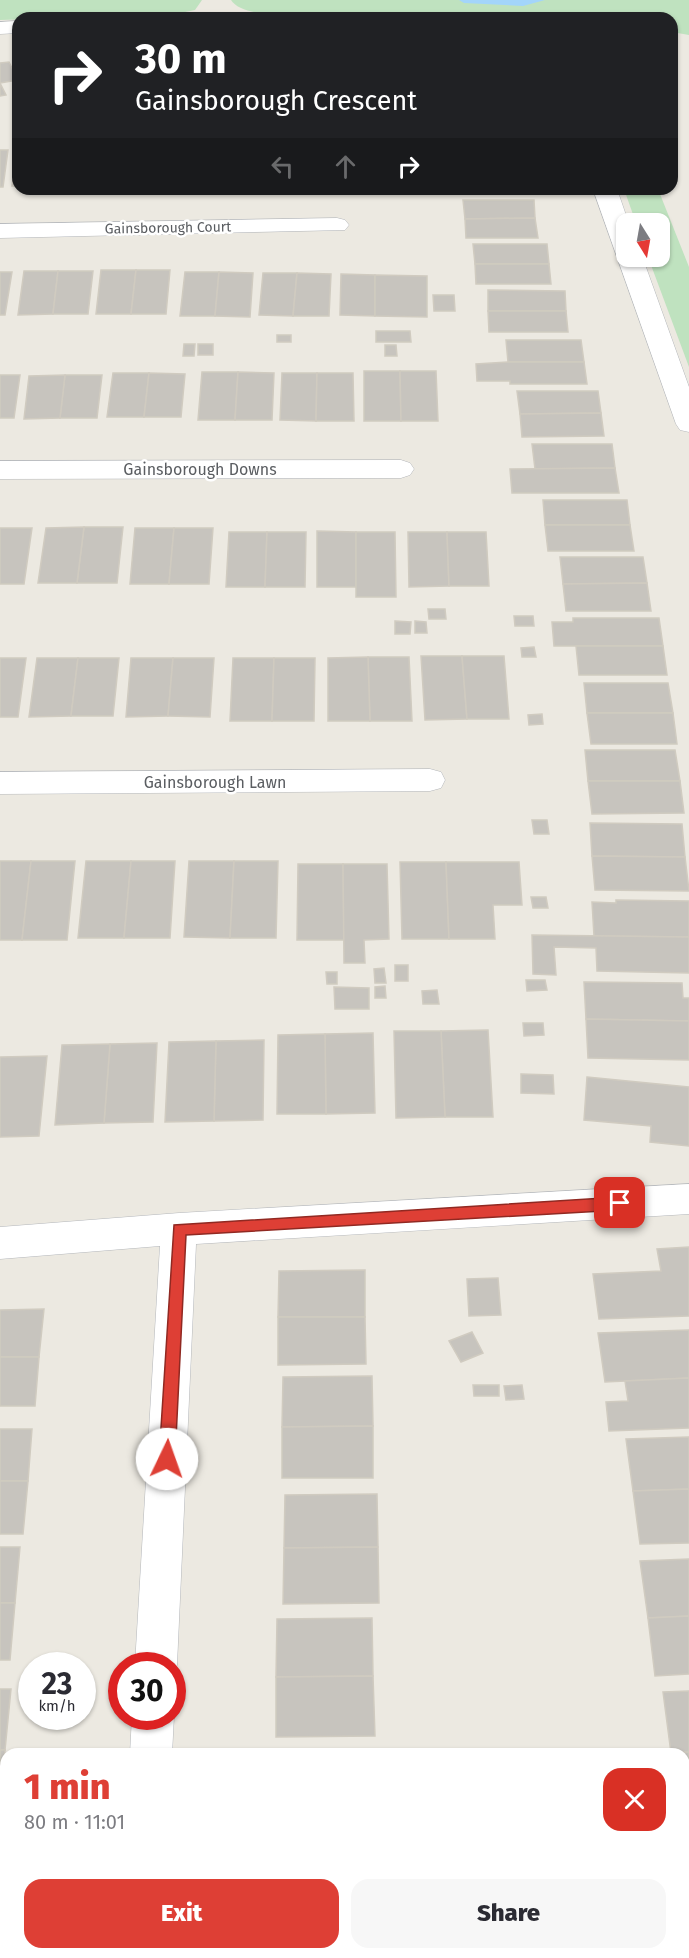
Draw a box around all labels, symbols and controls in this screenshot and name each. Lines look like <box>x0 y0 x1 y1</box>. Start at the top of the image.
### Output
text: 30 m <box>135 34 227 84</box>
icon: right <box>36 36 114 114</box>
text: Gainsborough Crescent <box>135 85 417 117</box>
icon: left <box>266 150 299 183</box>
icon: ahead <box>329 150 362 183</box>
icon: right <box>392 150 425 183</box>
north arrow <box>616 213 670 267</box>
map controls <box>616 213 670 267</box>
street label: Gainsborough Court <box>105 218 232 238</box>
street label: Gainsborough Downs <box>123 460 277 479</box>
street label: Gainsborough Lawn <box>144 773 286 792</box>
pin <box>594 1177 645 1228</box>
icon: arrive <box>603 1186 636 1219</box>
position arrow <box>135 1427 199 1491</box>
speed limit sign: 30 <box>108 1652 186 1730</box>
text: 23 <box>42 1666 72 1702</box>
text: km/h <box>38 1697 76 1715</box>
text: 1 min <box>24 1765 110 1809</box>
button: close <box>603 1768 666 1831</box>
text: 80 m · 11:01 <box>24 1810 125 1834</box>
button: Exit <box>24 1879 339 1948</box>
button: Share <box>351 1879 666 1948</box>

